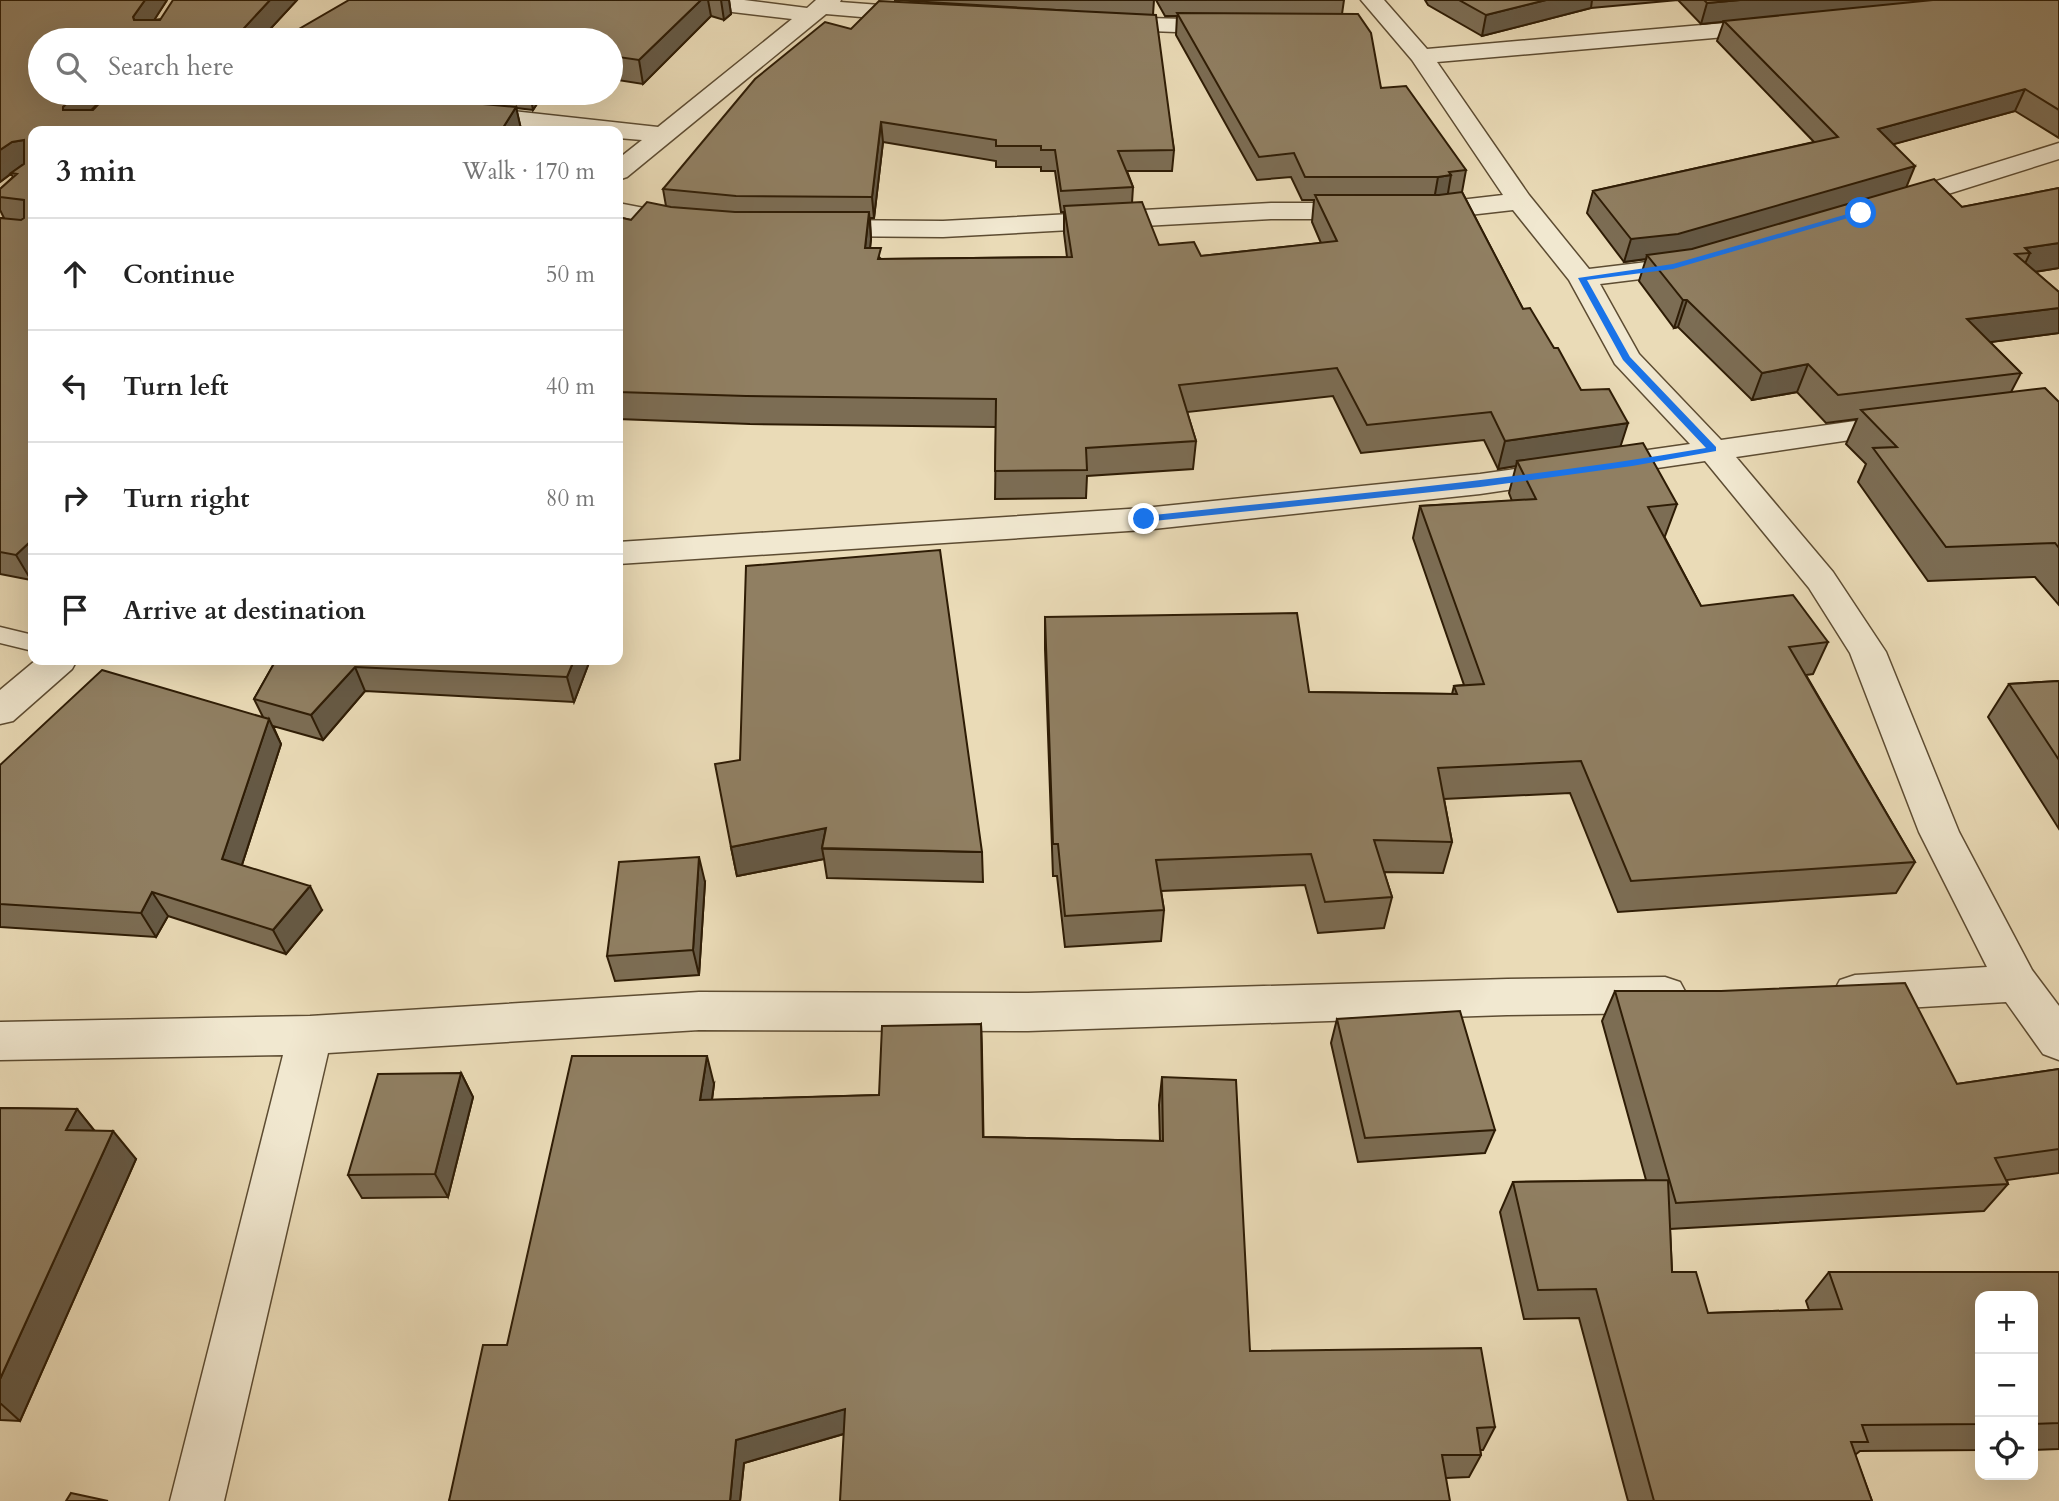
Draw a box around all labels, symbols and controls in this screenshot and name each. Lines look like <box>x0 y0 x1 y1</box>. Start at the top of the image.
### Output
search box <box>28 28 623 105</box>
icon: search <box>52 48 90 86</box>
text: Search here <box>108 49 234 84</box>
text: 3 min <box>56 151 136 192</box>
text: Walk · 170 m <box>462 156 595 187</box>
route start <box>1845 197 1876 228</box>
icon: ahead <box>56 255 94 293</box>
text: Continue <box>123 257 235 292</box>
text: 50 m <box>546 259 595 290</box>
icon: left <box>56 367 94 405</box>
text: Turn left <box>123 369 228 404</box>
text: 40 m <box>546 371 595 402</box>
icon: right <box>56 479 94 517</box>
text: Turn right <box>123 481 250 516</box>
text: 80 m <box>546 483 595 514</box>
route end <box>1128 503 1159 534</box>
icon: arrive <box>56 591 94 629</box>
text: Arrive at destination <box>123 593 366 628</box>
map controls <box>1975 1291 2038 1480</box>
button: + <box>1975 1291 2038 1354</box>
button: − <box>1975 1354 2038 1417</box>
button: locate <box>1975 1417 2038 1480</box>

